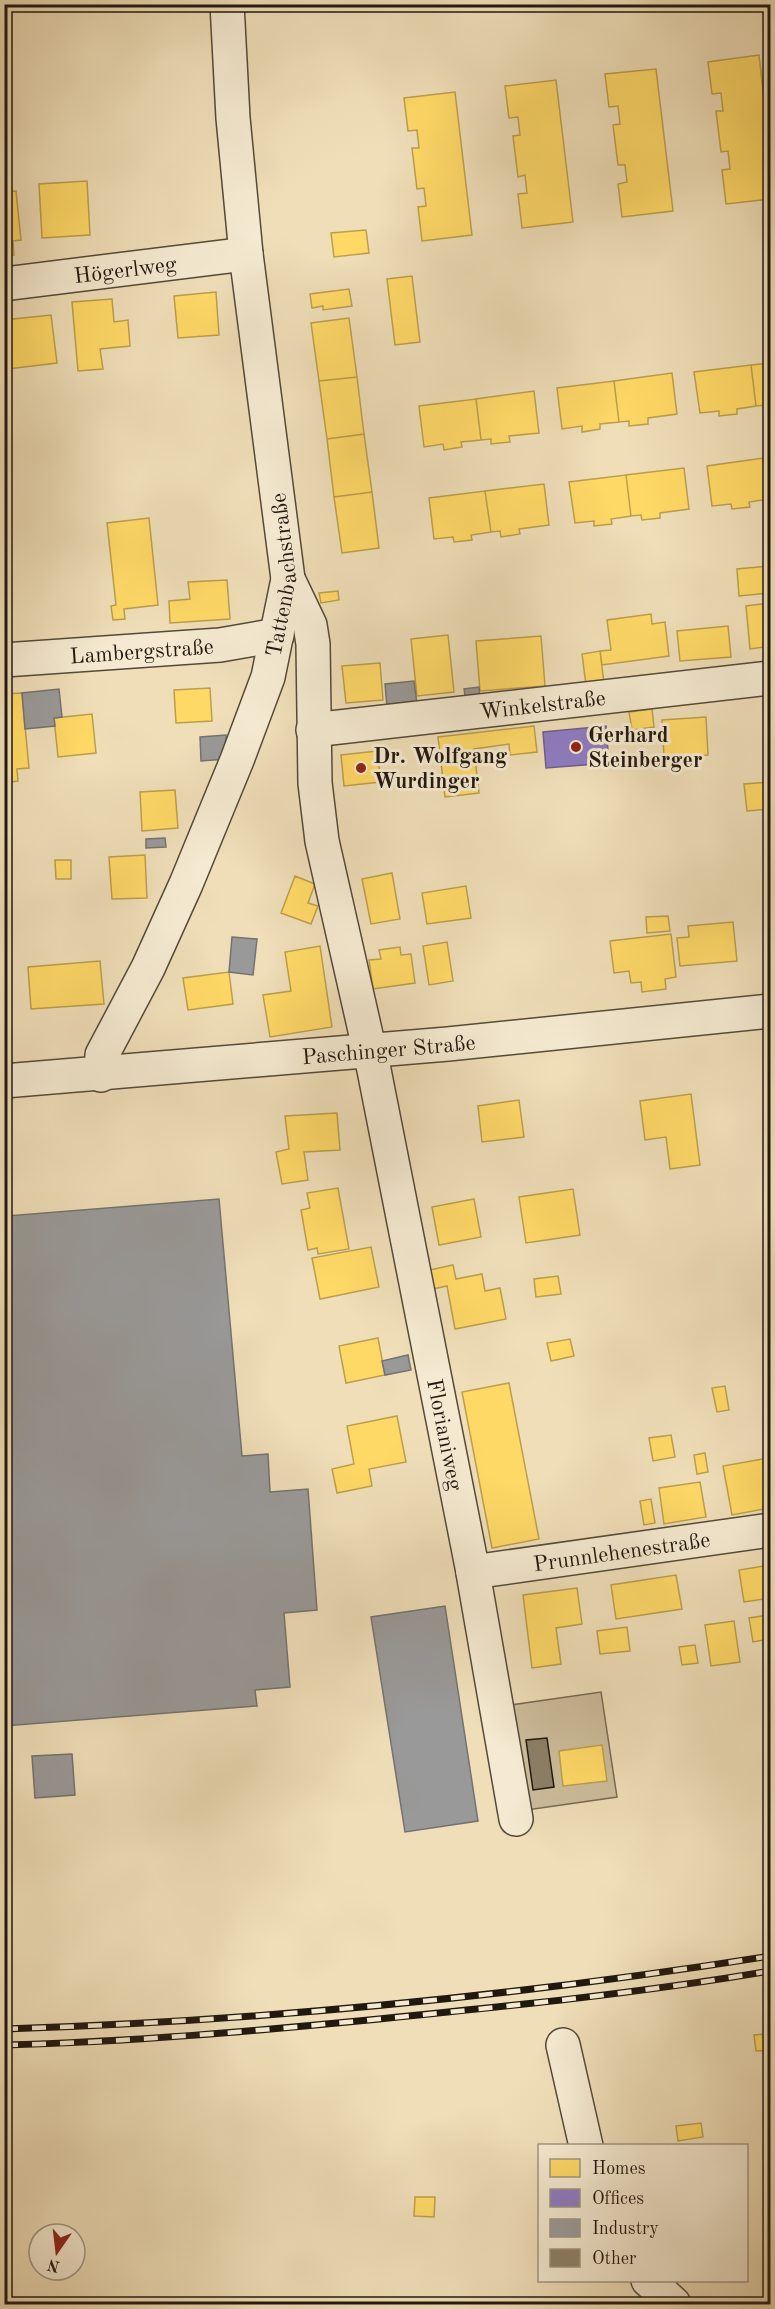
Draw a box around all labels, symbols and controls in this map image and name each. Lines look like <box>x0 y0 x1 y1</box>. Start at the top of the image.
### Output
street label: Högerlweg <box>73 254 178 288</box>
street label: Tattenbachstraße <box>263 492 302 659</box>
street label: Lambergstraße <box>69 636 215 668</box>
street label: Winkelstraße <box>479 688 607 724</box>
place label: Gerhard Steinberger <box>588 725 702 772</box>
marker: Gerhard Steinberger <box>569 740 583 754</box>
place label: Dr. Wolfgang Wurdinger <box>373 746 507 793</box>
marker: Dr. Wolfgang Wurdinger <box>354 761 368 775</box>
street label: Paschinger Straße <box>301 1032 477 1069</box>
street label: Florianiweg <box>422 1377 466 1493</box>
street label: Prunnlehenestraße <box>532 1530 712 1576</box>
legend <box>538 2144 748 2282</box>
text: Homes <box>592 2160 646 2178</box>
text: Offices <box>592 2190 644 2208</box>
text: Industry <box>592 2220 659 2238</box>
north arrow <box>27 2222 87 2282</box>
text: Other <box>592 2250 637 2268</box>
text: N <box>45 2255 62 2274</box>

